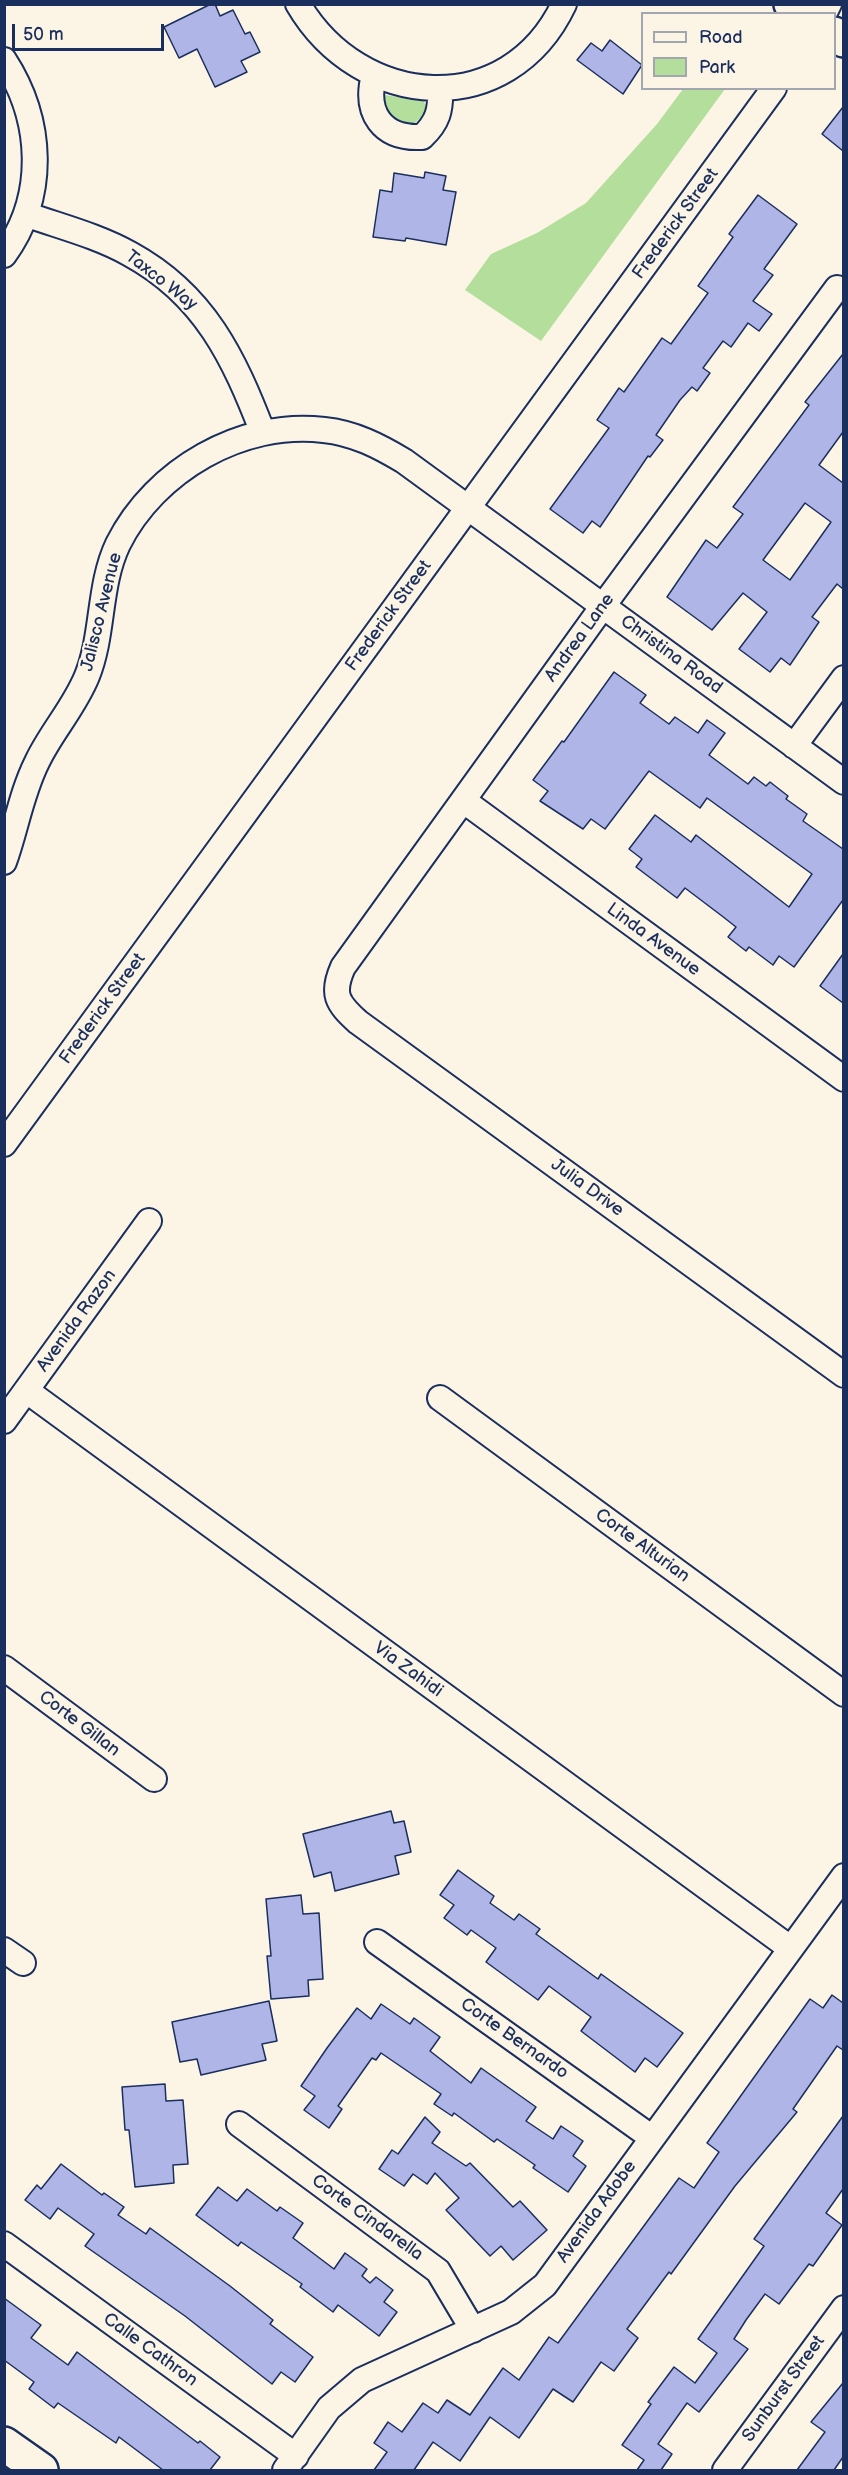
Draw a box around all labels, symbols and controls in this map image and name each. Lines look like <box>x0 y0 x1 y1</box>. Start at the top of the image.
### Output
scale bar <box>15 12 166 50</box>
legend <box>641 12 836 90</box>
text: 50 m <box>23 24 64 45</box>
text: Road <box>699 27 743 48</box>
text: Park <box>699 57 735 78</box>
street label: Frederick Street <box>628 164 724 284</box>
street label: Taxco Way <box>121 246 201 316</box>
street label: Jalisco Avenue <box>77 550 127 674</box>
street label: Frederick Street <box>341 556 437 676</box>
street label: Andrea Lane <box>541 590 619 686</box>
street label: Christina Road <box>616 611 726 699</box>
street label: Linda Avenue <box>602 899 704 981</box>
street label: Frederick Street <box>55 949 151 1069</box>
street label: Julia Drive <box>546 1154 628 1222</box>
street label: Avenida Razon <box>33 1266 121 1376</box>
street label: Corte Alturian <box>590 1504 694 1588</box>
street label: Via Zahidi <box>369 1638 447 1702</box>
street label: Corte Gillan <box>34 1686 124 1762</box>
street label: Corte Bernardo <box>456 1994 572 2084</box>
street label: Avenida Adobe <box>553 2157 641 2267</box>
street label: Corte Cindarella <box>307 2170 427 2266</box>
street label: Calle Cathron <box>99 2309 201 2391</box>
street label: Sunburst Street <box>738 2332 830 2446</box>

